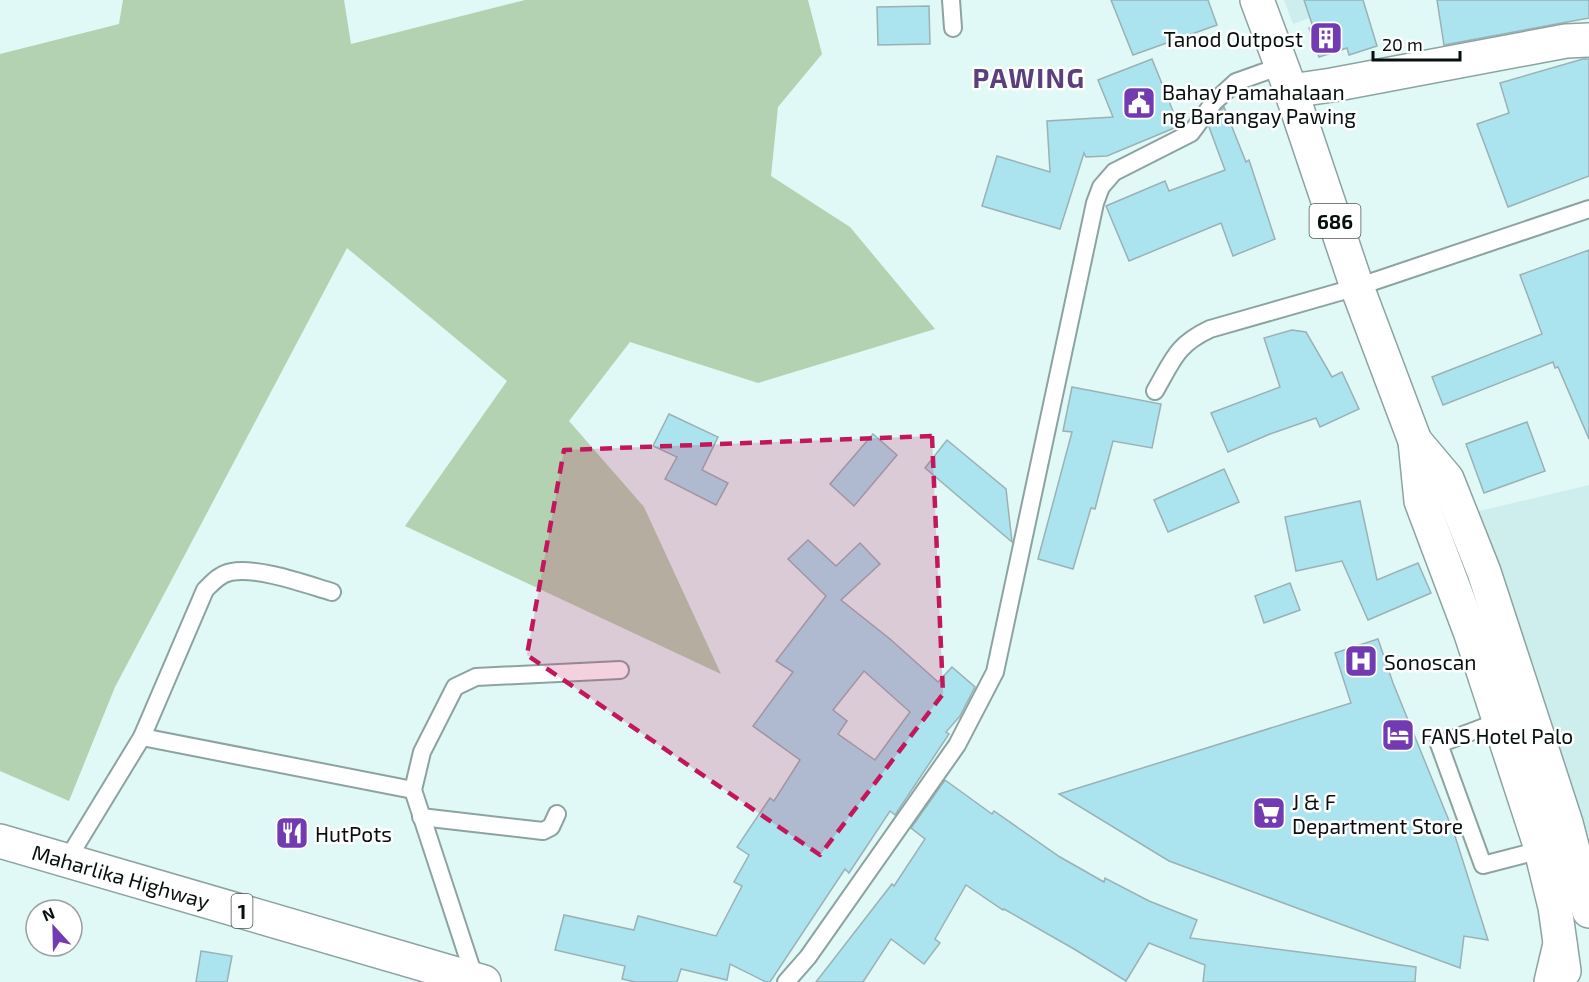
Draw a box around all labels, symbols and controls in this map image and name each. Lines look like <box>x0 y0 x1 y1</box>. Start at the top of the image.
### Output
building icon: Tanod Outpost <box>1308 20 1344 56</box>
scale bar <box>1373 24 1460 62</box>
place label: Tanod Outpost <box>1164 26 1303 51</box>
text: 20 m <box>1382 33 1423 55</box>
district label: PAWING <box>972 61 1086 93</box>
place label: Bahay Pamahalaan ng Barangay Pawing <box>1162 79 1356 128</box>
public building icon: Bahay Pamahalaan ng Barangay Pawing <box>1121 85 1157 121</box>
road number: 686 <box>1310 204 1360 238</box>
hospital icon: Sonoscan <box>1343 643 1379 679</box>
place label: Sonoscan <box>1384 649 1477 674</box>
hotel icon: FANS Hotel Palo <box>1380 717 1416 753</box>
place label: FANS Hotel Palo <box>1421 723 1573 748</box>
place label: J & F Department Store <box>1292 789 1463 838</box>
supermarket icon: J & F Department Store <box>1251 795 1287 831</box>
restaurant icon: HutPots <box>274 815 310 851</box>
place label: HutPots <box>315 821 392 846</box>
street label: Maharlika Highway <box>29 839 213 913</box>
road number: 1 <box>232 894 252 928</box>
north arrow <box>24 898 84 958</box>
text: N <box>39 903 57 925</box>

